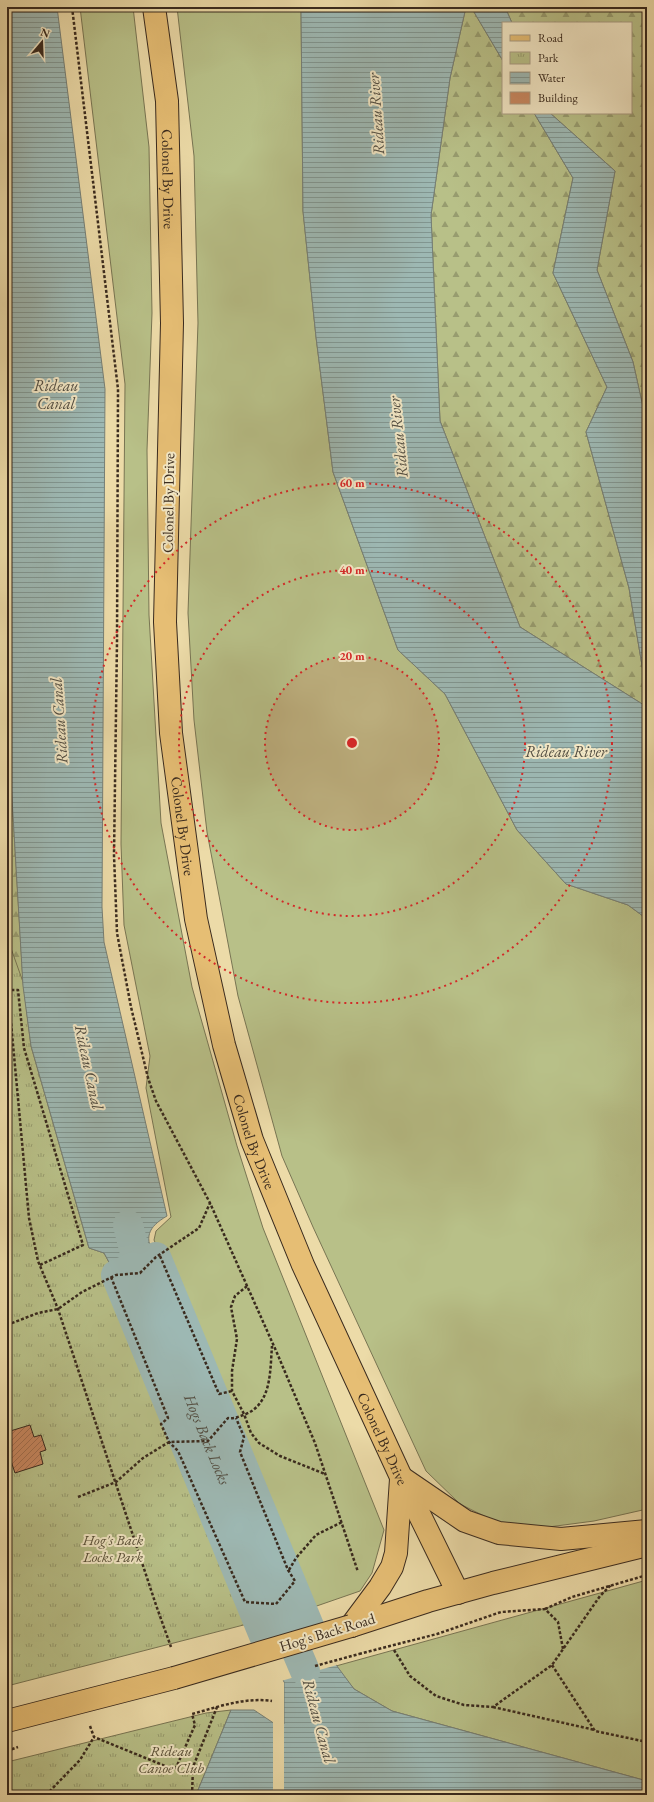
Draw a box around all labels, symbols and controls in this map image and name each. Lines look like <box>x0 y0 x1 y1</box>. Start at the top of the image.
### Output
north arrow <box>22 22 62 62</box>
legend <box>502 22 632 114</box>
text: N <box>39 24 52 41</box>
text: Road <box>538 30 564 46</box>
text: Park <box>538 50 559 66</box>
text: Water <box>538 70 565 86</box>
water label: Rideau River <box>363 72 389 156</box>
text: Building <box>538 90 579 106</box>
street label: Colonel By Drive <box>158 129 179 229</box>
water label: Rideau Canal <box>34 375 78 414</box>
water label: Rideau River <box>383 394 413 479</box>
street label: Colonel By Drive <box>158 453 178 553</box>
text: 60 m <box>339 475 365 491</box>
text: 40 m <box>339 562 365 578</box>
text: 20 m <box>339 648 365 664</box>
water label: Rideau Canal <box>45 677 72 765</box>
centre of rings <box>345 736 359 750</box>
water label: Rideau River <box>525 741 608 762</box>
street label: Colonel By Drive <box>167 775 200 877</box>
water label: Rideau Canal <box>70 1023 108 1112</box>
street label: Colonel By Drive <box>229 1091 280 1192</box>
street label: Colonel By Drive <box>354 1389 413 1488</box>
water label: Hogs Back Locks <box>179 1390 236 1488</box>
park label: Hog's Back Locks Park <box>82 1530 143 1566</box>
street label: Hog's Back Road <box>277 1608 378 1656</box>
water label: Rideau Canal <box>298 1677 340 1766</box>
park label: Rideau Canoe Club <box>138 1741 204 1777</box>

